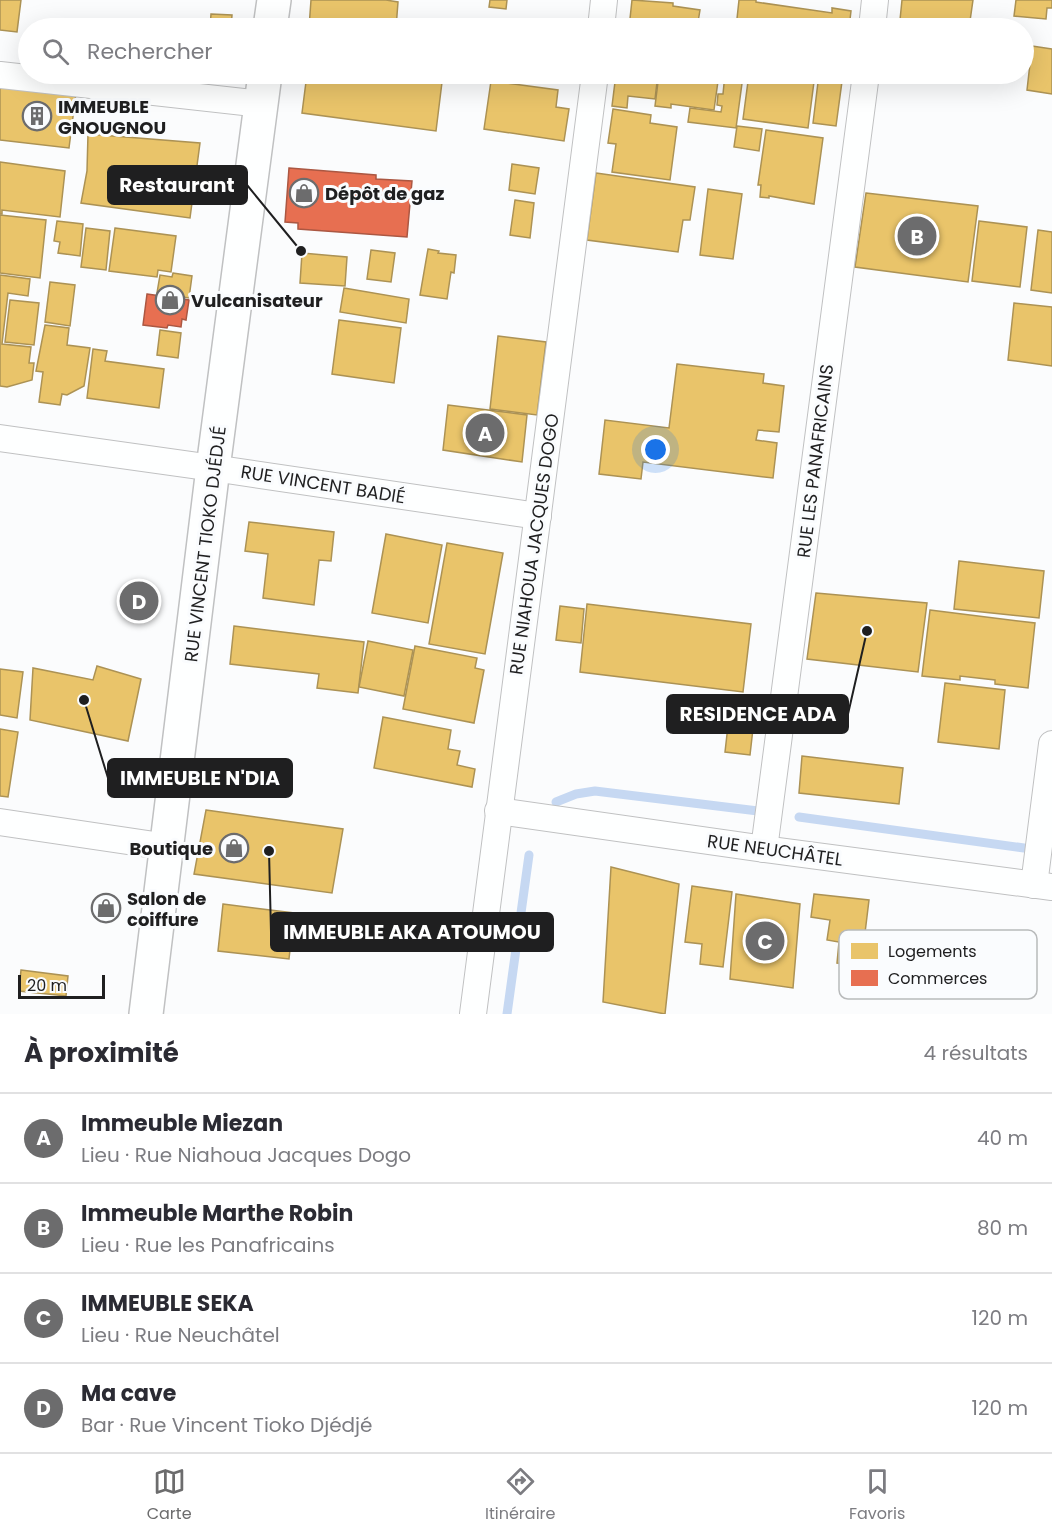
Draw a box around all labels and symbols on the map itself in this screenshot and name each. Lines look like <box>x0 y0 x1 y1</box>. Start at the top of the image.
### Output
place label: IMMEUBLE GNOUGNOU <box>58 94 166 140</box>
building icon: IMMEUBLE GNOUGNOU <box>21 100 53 132</box>
callout: Restaurant <box>108 166 247 204</box>
text: Restaurant <box>119 171 235 199</box>
shop icon: Dépôt de gaz <box>288 177 320 209</box>
place label: Dépôt de gaz <box>325 181 445 206</box>
pin: B <box>898 214 936 258</box>
shop icon: Vulcanisateur <box>154 284 186 316</box>
place label: Vulcanisateur <box>191 288 323 313</box>
street label: RUE LES PANAFRICAINS <box>791 363 839 559</box>
pin: A <box>466 410 504 456</box>
street label: RUE NIAHOUA JACQUES DOGO <box>503 412 565 676</box>
street label: RUE VINCENT TIOKO DJÉDJÉ <box>178 424 232 664</box>
your location <box>641 435 670 464</box>
street label: RUE VINCENT BADIÉ <box>239 459 407 509</box>
pin: D <box>120 578 158 624</box>
callout: RESIDENCE ADA <box>667 695 848 733</box>
text: RESIDENCE ADA <box>680 700 837 728</box>
callout: IMMEUBLE N'DIA <box>108 759 292 797</box>
text: IMMEUBLE N'DIA <box>120 764 280 792</box>
street label: RUE NEUCHÂTEL <box>706 828 844 872</box>
shop icon: Boutique <box>218 832 250 864</box>
place label: Boutique <box>129 836 213 861</box>
place label: Salon de coiffure <box>127 886 206 932</box>
shop icon: Salon de coiffure <box>90 892 122 924</box>
callout: IMMEUBLE AKA ATOUMOU <box>271 913 553 951</box>
text: IMMEUBLE AKA ATOUMOU <box>283 918 541 946</box>
pin: C <box>746 918 784 964</box>
legend <box>839 930 1037 999</box>
text: Logements <box>888 940 977 963</box>
text: Commerces <box>888 967 987 990</box>
scale bar <box>18 972 105 1000</box>

